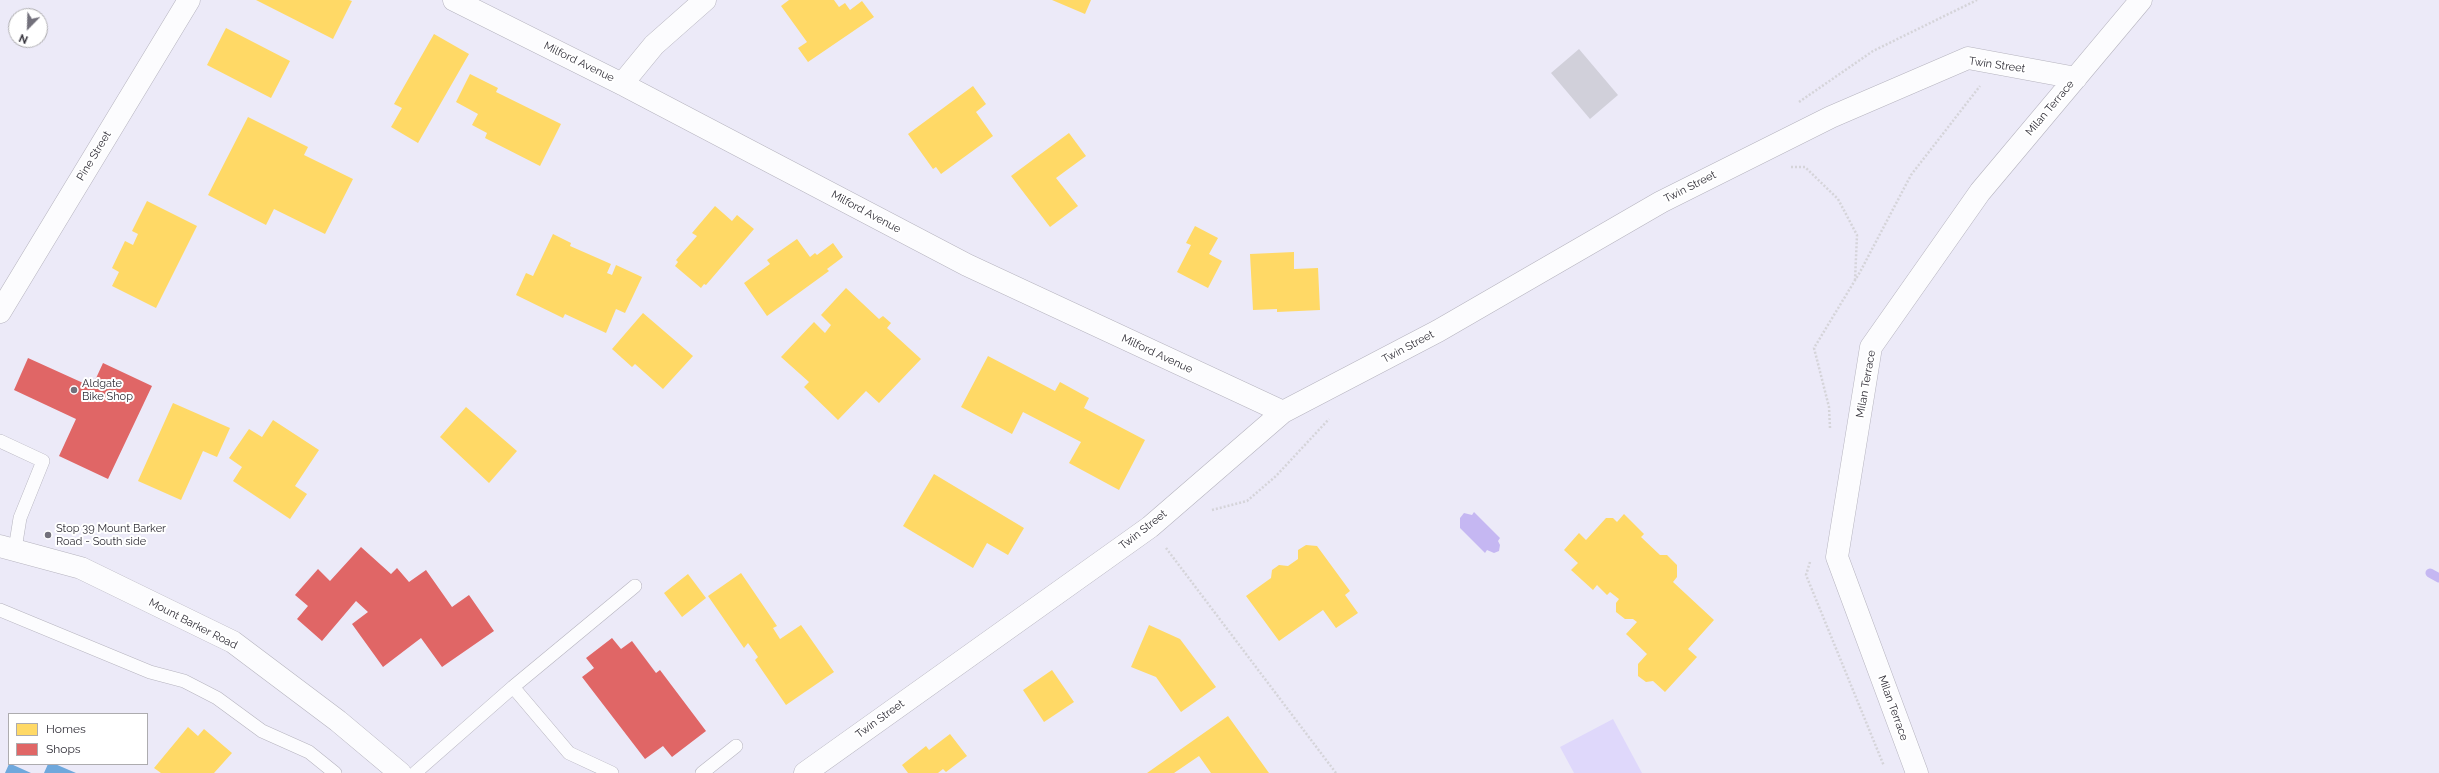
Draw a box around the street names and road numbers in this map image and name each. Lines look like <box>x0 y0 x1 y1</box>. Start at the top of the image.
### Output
street label: Milford Avenue <box>542 39 616 85</box>
street label: Twin Street <box>1968 55 2026 75</box>
street label: Milan Terrace <box>2023 78 2077 138</box>
street label: Pine Street <box>74 129 114 183</box>
street label: Twin Street <box>1662 168 1718 206</box>
street label: Milford Avenue <box>829 188 903 236</box>
street label: Twin Street <box>1380 328 1436 366</box>
street label: Milford Avenue <box>1119 332 1195 376</box>
street label: Milan Terrace <box>1854 349 1878 419</box>
street label: Twin Street <box>1117 507 1169 553</box>
street label: Mount Barker Road <box>146 596 240 652</box>
street label: Milan Terrace <box>1875 674 1911 742</box>
street label: Twin Street <box>853 697 907 741</box>

